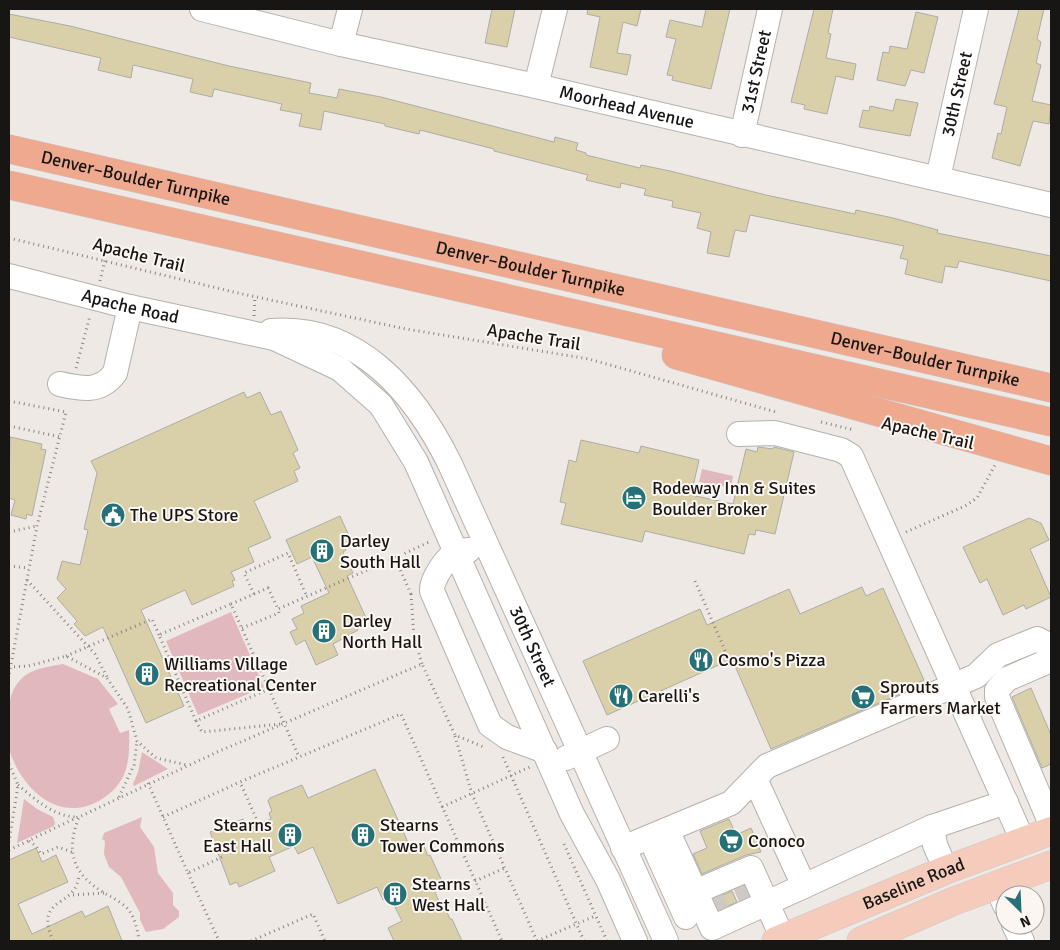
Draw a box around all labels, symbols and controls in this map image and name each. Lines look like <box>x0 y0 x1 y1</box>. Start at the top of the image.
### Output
street label: 31st Street <box>736 28 776 115</box>
street label: 30th Street <box>937 49 977 139</box>
street label: Moorhead Avenue <box>557 81 696 133</box>
street label: Denver–Boulder Turnpike <box>39 146 233 210</box>
street label: Apache Trail <box>90 233 188 277</box>
street label: Denver–Boulder Turnpike <box>434 236 627 301</box>
street label: Apache Road <box>79 284 181 328</box>
street label: Apache Trail <box>486 319 582 355</box>
street label: Denver–Boulder Turnpike <box>828 327 1022 392</box>
street label: Apache Trail <box>879 412 977 454</box>
place label: Rodeway Inn & Suites Boulder Broker <box>652 477 816 520</box>
hotel icon: Rodeway Inn & Suites Boulder Broker <box>621 485 647 511</box>
public building icon: The UPS Store <box>100 502 126 528</box>
place label: The UPS Store <box>130 504 239 526</box>
place label: Darley South Hall <box>340 530 421 573</box>
building icon: Darley South Hall <box>309 538 335 564</box>
street label: 30th Street <box>505 602 560 690</box>
place label: Darley North Hall <box>342 610 422 653</box>
building icon: Darley North Hall <box>311 618 337 644</box>
restaurant icon: Cosmo's Pizza <box>688 647 714 673</box>
place label: Cosmo's Pizza <box>718 649 826 671</box>
place label: Williams Village Recreational Center <box>164 653 317 696</box>
building icon: Williams Village Recreational Center <box>134 661 160 687</box>
place label: Sprouts Farmers Market <box>880 676 1001 719</box>
restaurant icon: Carelli's <box>608 683 634 709</box>
supermarket icon: Sprouts Farmers Market <box>850 684 876 710</box>
place label: Carelli's <box>638 685 700 707</box>
place label: Stearns East Hall <box>203 814 272 857</box>
place label: Stearns Tower Commons <box>380 814 505 857</box>
building icon: Stearns East Hall <box>277 822 303 848</box>
building icon: Stearns Tower Commons <box>350 822 376 848</box>
supermarket icon: Conoco <box>718 828 744 854</box>
place label: Conoco <box>748 830 805 852</box>
street label: Baseline Road <box>859 853 968 915</box>
place label: Stearns West Hall <box>412 873 485 916</box>
building icon: Stearns West Hall <box>382 881 408 907</box>
north arrow <box>995 885 1045 935</box>
text: N <box>1017 912 1033 931</box>

